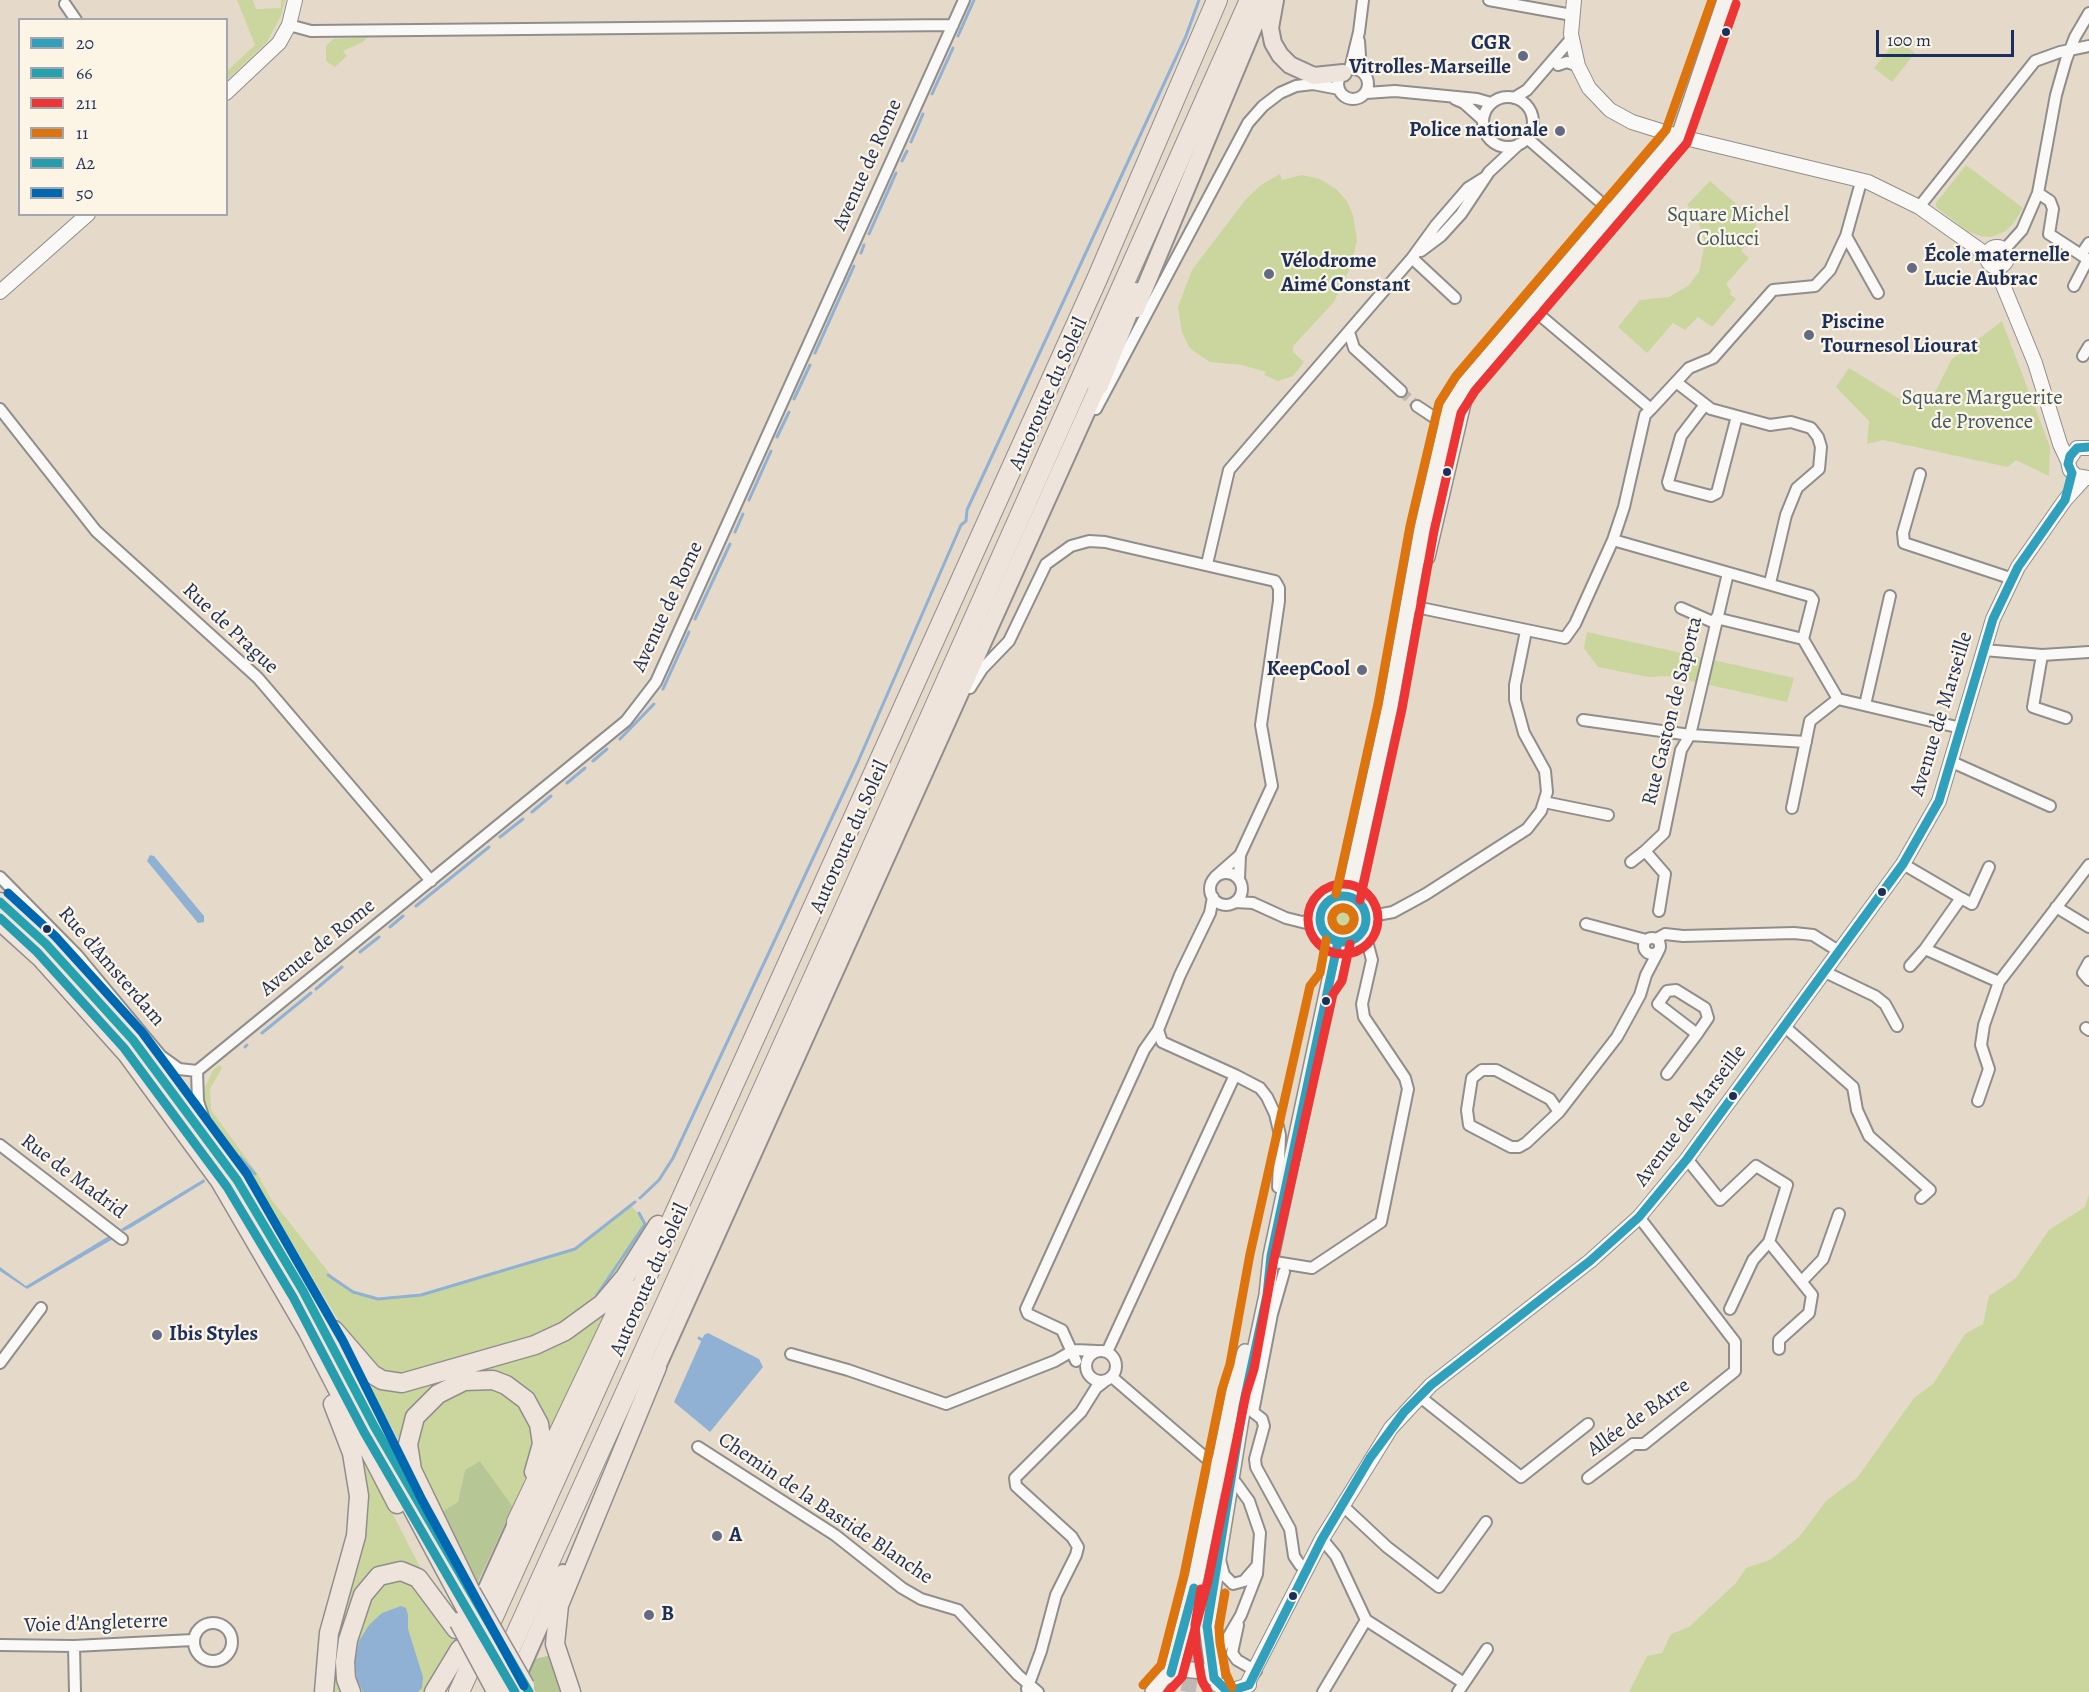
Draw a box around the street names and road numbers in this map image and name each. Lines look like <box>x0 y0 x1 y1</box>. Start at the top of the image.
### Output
street label: Avenue de Rome <box>828 95 908 235</box>
street label: Autoroute du Soleil <box>1004 314 1094 474</box>
street label: Avenue de Rome <box>627 538 709 676</box>
street label: Rue de Prague <box>177 578 283 680</box>
street label: Rue Gaston de Saporta <box>1637 614 1709 808</box>
street label: Avenue de Marseille <box>1905 629 1979 799</box>
street label: Autoroute du Soleil <box>805 757 895 917</box>
street label: Avenue de Rome <box>255 894 381 1002</box>
street label: Rue d'Amsterdam <box>52 902 170 1032</box>
street label: Avenue de Marseille <box>1630 1040 1752 1192</box>
street label: Rue de Madrid <box>15 1129 131 1225</box>
street label: Autoroute du Soleil <box>605 1200 695 1360</box>
street label: Allée de BArre <box>1583 1373 1695 1463</box>
street label: Chemin de la Bastide Blanche <box>713 1428 937 1590</box>
street label: Voie d'Angleterre <box>24 1609 168 1639</box>

